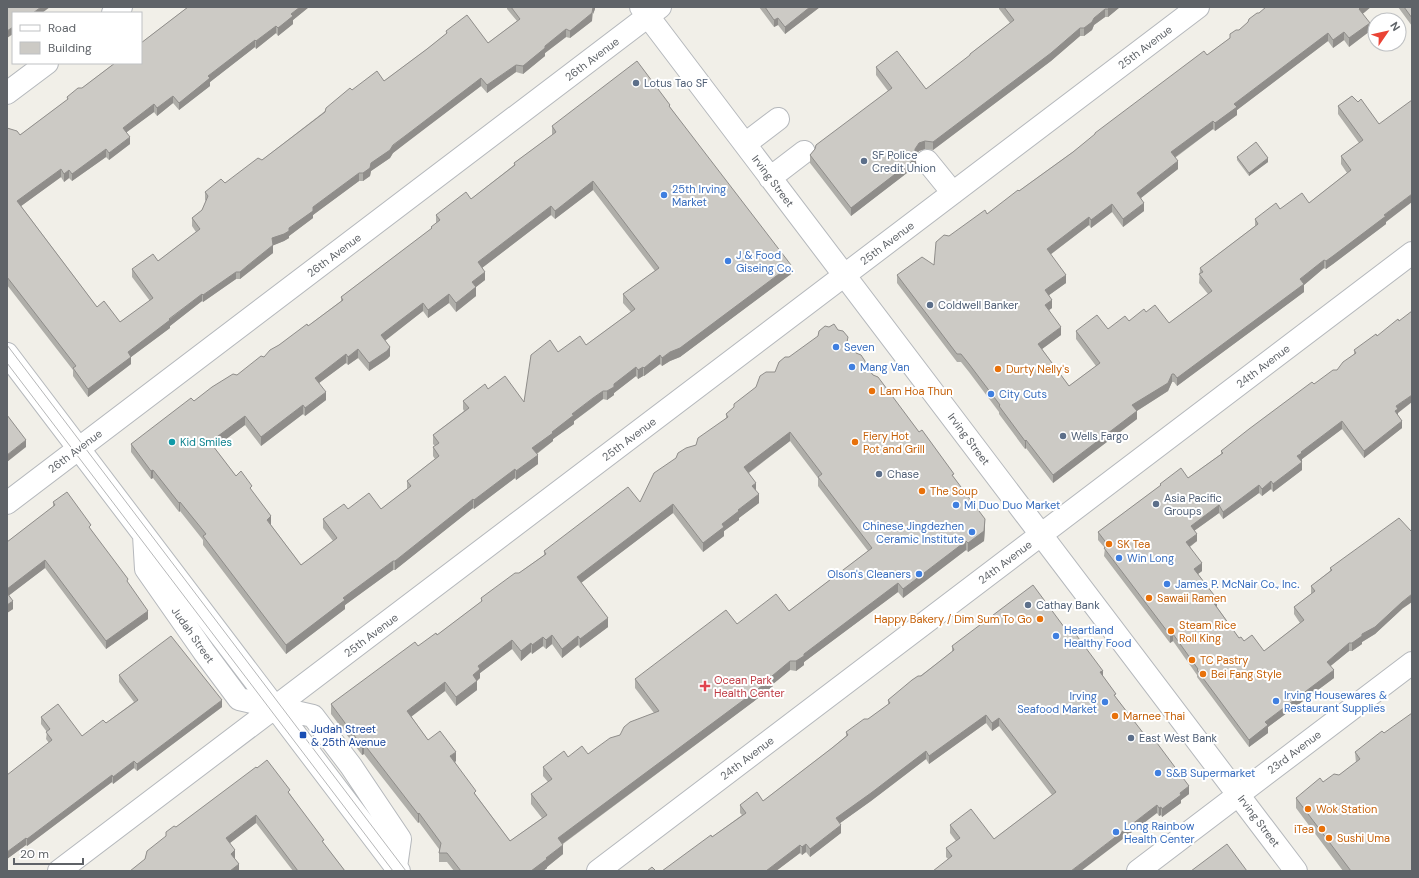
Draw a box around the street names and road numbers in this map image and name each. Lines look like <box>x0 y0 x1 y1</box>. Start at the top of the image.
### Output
street label: 25th Avenue <box>1115 22 1175 72</box>
street label: 26th Avenue <box>562 34 622 84</box>
street label: Irving Street <box>749 152 797 210</box>
street label: 25th Avenue <box>857 218 917 268</box>
street label: 26th Avenue <box>304 230 364 280</box>
street label: 24th Avenue <box>1233 341 1293 391</box>
street label: Irving Street <box>945 410 993 468</box>
street label: 25th Avenue <box>599 414 659 464</box>
street label: 26th Avenue <box>45 426 105 476</box>
street label: 24th Avenue <box>975 537 1035 587</box>
street label: Judah Street <box>169 604 217 666</box>
street label: 25th Avenue <box>341 610 401 660</box>
street label: 23rd Avenue <box>1264 727 1324 777</box>
street label: 24th Avenue <box>717 733 777 783</box>
street label: Irving Street <box>1235 792 1283 850</box>

